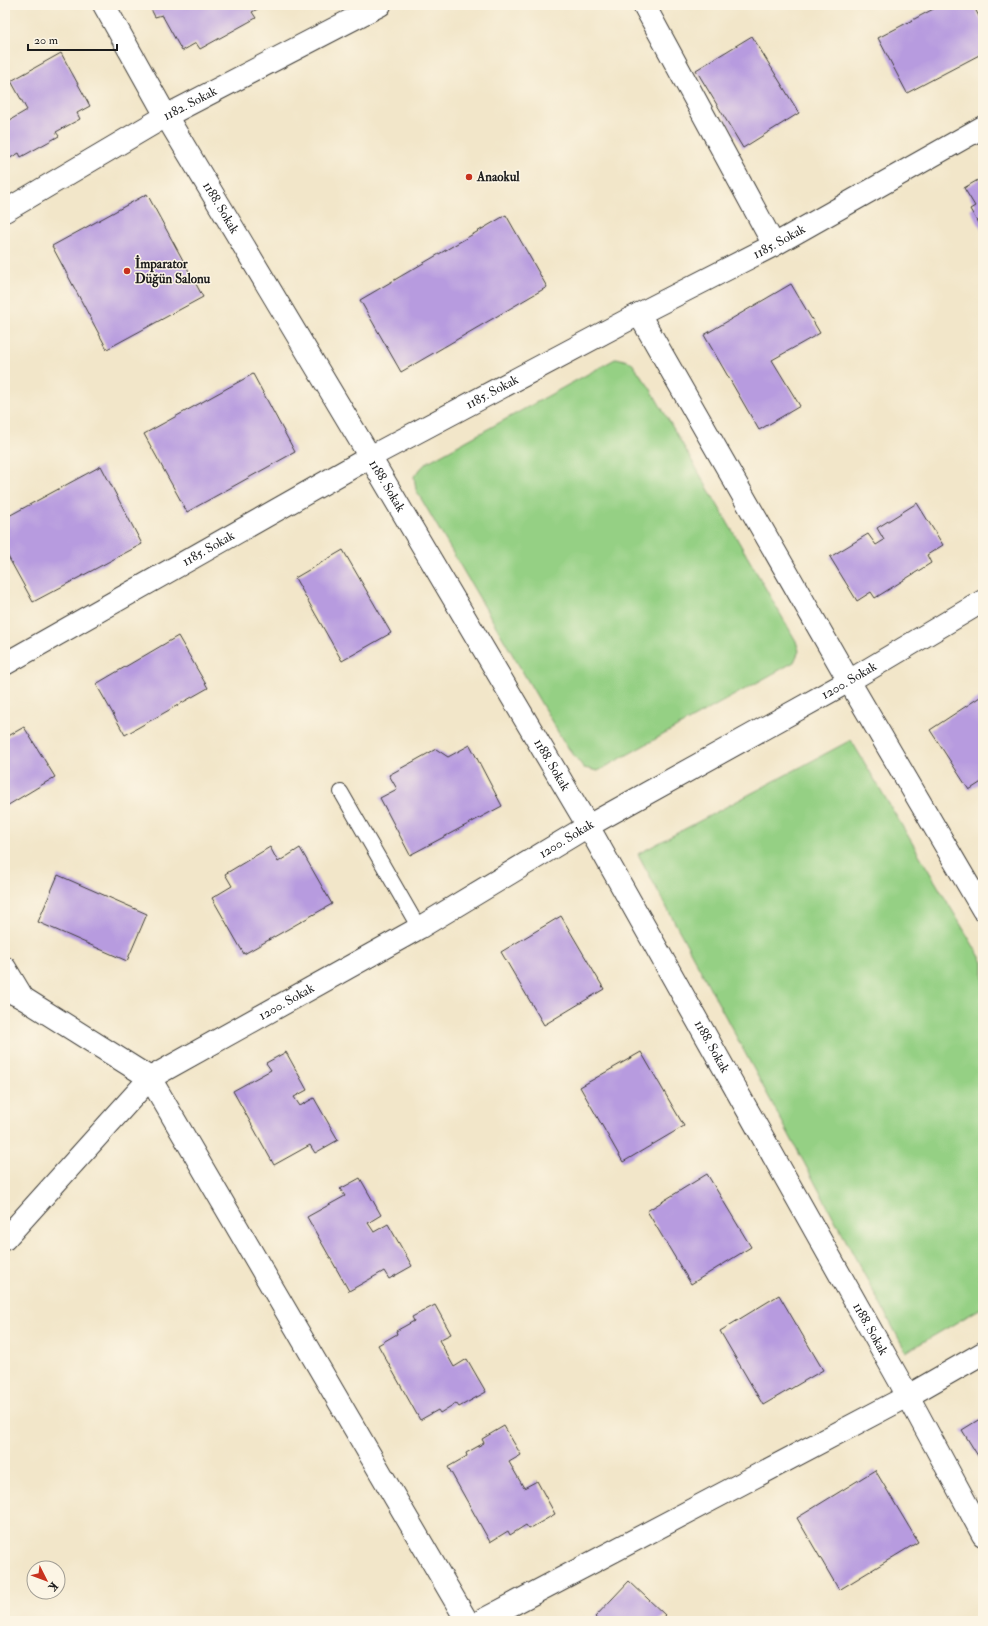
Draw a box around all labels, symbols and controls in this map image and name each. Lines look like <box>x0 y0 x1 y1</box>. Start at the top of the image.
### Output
scale bar <box>28 26 117 52</box>
text: 20 m <box>34 33 59 48</box>
street label: 1182. Sokak <box>160 83 220 124</box>
place label: Anaokul <box>476 169 520 185</box>
marker: Anaokul <box>464 172 474 182</box>
street label: 1188. Sokak <box>199 179 243 237</box>
street label: 1185. Sokak <box>750 221 809 262</box>
place label: İmparator Düğün Salonu <box>135 255 211 288</box>
marker: İmparator Düğün Salonu <box>122 266 132 276</box>
street label: 1185. Sokak <box>463 371 522 413</box>
street label: 1188. Sokak <box>365 457 409 516</box>
street label: 1185. Sokak <box>180 527 238 570</box>
street label: 1200. Sokak <box>819 658 880 703</box>
street label: 1188. Sokak <box>530 736 574 794</box>
street label: 1200. Sokak <box>536 816 597 862</box>
street label: 1200. Sokak <box>256 980 318 1024</box>
street label: 1188. Sokak <box>691 1017 733 1076</box>
street label: 1188. Sokak <box>849 1300 892 1359</box>
north arrow <box>26 1560 66 1600</box>
text: K <box>45 1579 60 1595</box>

